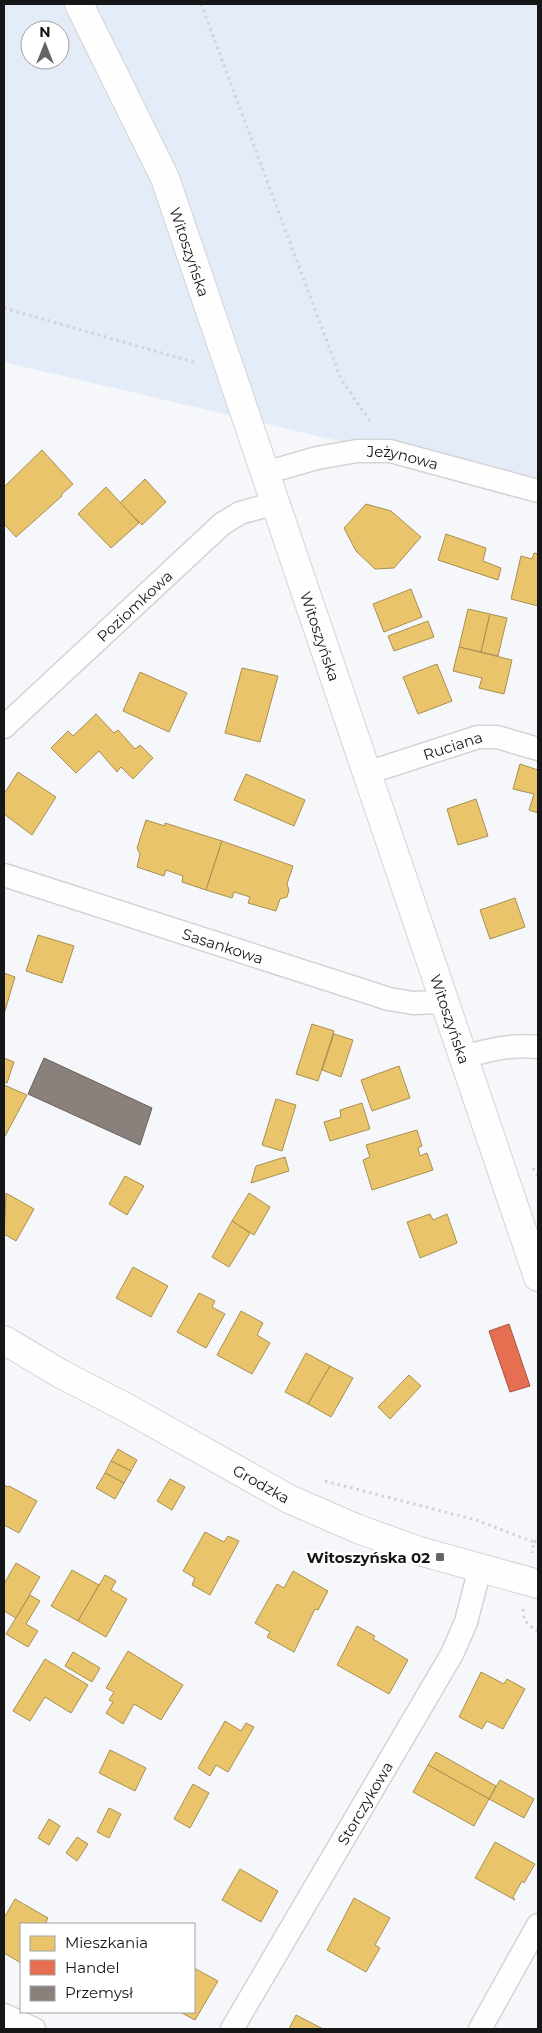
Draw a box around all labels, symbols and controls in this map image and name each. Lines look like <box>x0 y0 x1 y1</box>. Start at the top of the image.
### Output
north arrow <box>20 20 70 70</box>
text: N <box>39 23 51 41</box>
street label: Witoszyńska <box>166 204 214 299</box>
street label: Jeżynowa <box>366 442 441 473</box>
street label: Poziomkowa <box>92 566 176 646</box>
street label: Witoszyńska <box>296 589 345 684</box>
street label: Ruciana <box>421 727 485 764</box>
street label: Sasankowa <box>180 924 266 967</box>
street label: Witoszyńska <box>426 971 474 1066</box>
street label: Grodzka <box>230 1460 293 1507</box>
place label: Witoszyńska 02 <box>307 1548 430 1567</box>
marker: Witoszyńska 02 <box>434 1551 446 1563</box>
street label: Storczykowa <box>333 1758 397 1848</box>
legend <box>20 1923 195 2013</box>
text: Mieszkania <box>65 1933 148 1952</box>
text: Handel <box>65 1958 119 1977</box>
text: Przemysł <box>65 1983 134 2002</box>

